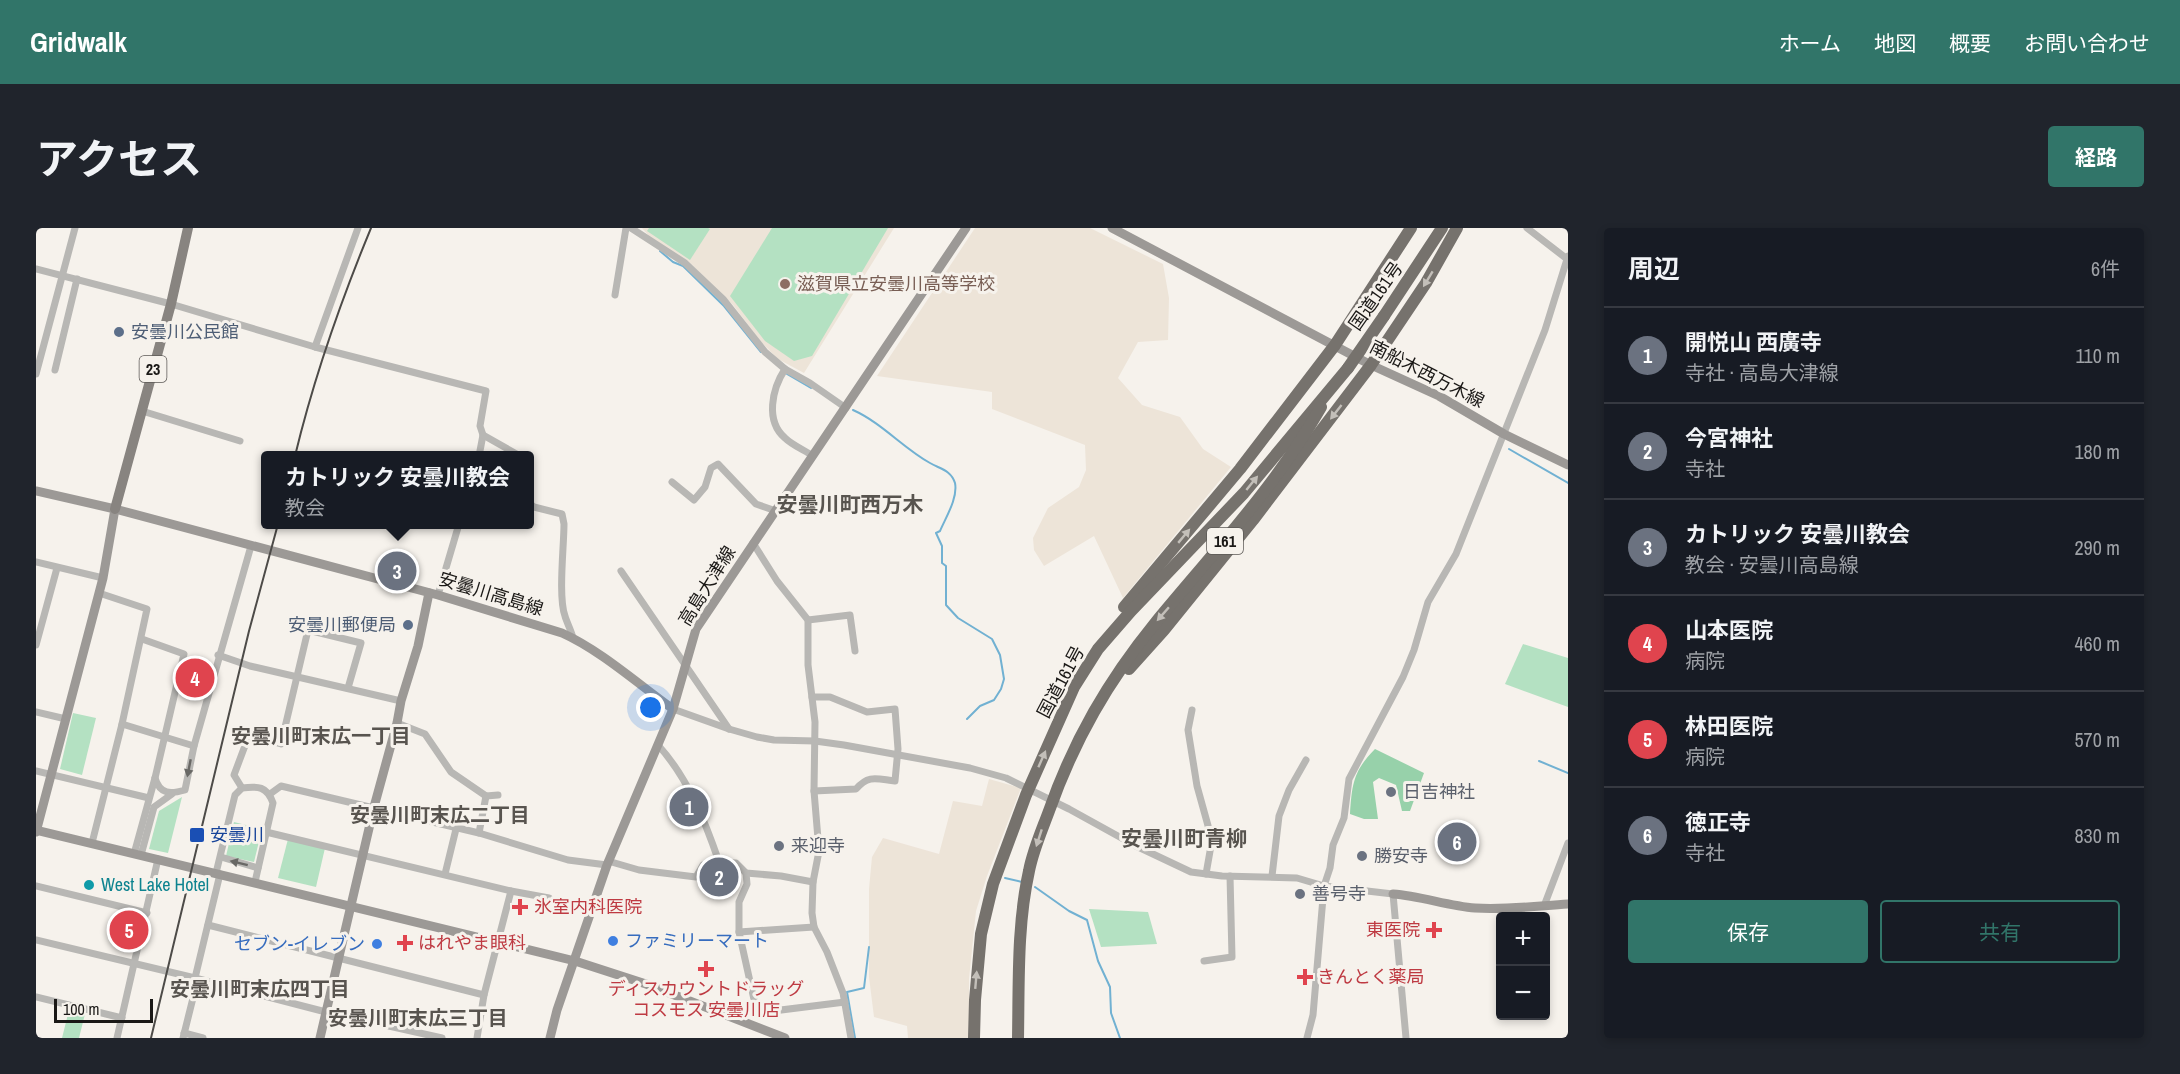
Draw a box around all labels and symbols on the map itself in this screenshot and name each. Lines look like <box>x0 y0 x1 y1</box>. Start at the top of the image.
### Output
street label: 国道161号 <box>1343 256 1408 335</box>
place label: 滋賀県立安曇川高等学校 <box>797 271 995 296</box>
one-way arrow <box>1423 271 1434 287</box>
marker: 滋賀県立安曇川高等学校 <box>778 277 792 291</box>
place label: 安曇川公民館 <box>131 319 239 344</box>
marker: 安曇川公民館 <box>112 325 126 339</box>
street label: 南船木西万木線 <box>1365 334 1489 413</box>
road number: 23 <box>140 356 166 382</box>
one-way arrow <box>1330 404 1342 419</box>
one-way arrow <box>1245 476 1258 491</box>
district label: 安曇川町西万木 <box>777 490 924 519</box>
road number: 161 <box>1207 528 1243 554</box>
one-way arrow <box>1177 529 1190 544</box>
street label: 高島大津線 <box>672 541 741 631</box>
pin: 3 <box>378 548 416 594</box>
street label: 安曇川高島線 <box>436 566 546 621</box>
one-way arrow <box>1156 606 1169 622</box>
place label: 安曇川郵便局 <box>288 612 396 637</box>
marker: 安曇川郵便局 <box>401 618 415 632</box>
street label: 国道161号 <box>1031 641 1090 722</box>
pin: 4 <box>176 656 214 700</box>
your location <box>636 693 665 722</box>
district label: 安曇川町末広一丁目 <box>231 722 411 749</box>
one-way arrow <box>1038 751 1047 768</box>
one-way arrow <box>185 758 194 777</box>
place label: 日吉神社 <box>1403 779 1475 804</box>
pin: 1 <box>670 784 708 830</box>
marker: 日吉神社 <box>1384 785 1398 799</box>
district label: 安曇川町末広二丁目 <box>350 801 530 828</box>
pin: 6 <box>1438 820 1476 864</box>
place label: 安曇川 <box>210 822 264 847</box>
district label: 安曇川町青柳 <box>1121 824 1247 853</box>
marker: 安曇川 <box>188 826 206 844</box>
one-way arrow <box>1034 829 1043 847</box>
place label: 来迎寺 <box>791 833 845 858</box>
marker: 来迎寺 <box>772 839 786 853</box>
place label: 勝安寺 <box>1374 843 1428 868</box>
marker: 勝安寺 <box>1355 849 1369 863</box>
pin: 2 <box>700 854 738 900</box>
one-way arrow <box>230 858 248 868</box>
place label: West Lake Hotel <box>101 872 209 897</box>
marker: West Lake Hotel <box>82 878 96 892</box>
place label: 善号寺 <box>1312 881 1366 906</box>
marker: 善号寺 <box>1293 887 1307 901</box>
place label: 氷室内科医院 <box>534 894 642 919</box>
marker: 氷室内科医院 <box>511 898 529 916</box>
pin: 5 <box>110 908 148 952</box>
place label: 東医院 <box>1366 917 1420 942</box>
marker: 東医院 <box>1425 921 1443 939</box>
place label: ファミリーマート <box>625 928 769 953</box>
place label: はれやま眼科 <box>418 930 526 955</box>
place label: セブン-イレブン <box>234 931 365 956</box>
marker: はれやま眼科 <box>396 934 414 952</box>
marker: ファミリーマート <box>606 934 620 948</box>
marker: セブン-イレブン <box>370 937 384 951</box>
marker: ディスカウントドラッグ コスモス 安曇川店 <box>699 962 713 976</box>
place label: きんとく薬局 <box>1317 964 1424 989</box>
one-way arrow <box>971 970 981 989</box>
marker: きんとく薬局 <box>1298 970 1312 984</box>
district label: 安曇川町末広四丁目 <box>170 975 350 1002</box>
place label: ディスカウントドラッグ コスモス 安曇川店 <box>608 976 804 1022</box>
scale bar <box>54 996 153 1024</box>
district label: 安曇川町末広三丁目 <box>328 1004 508 1031</box>

